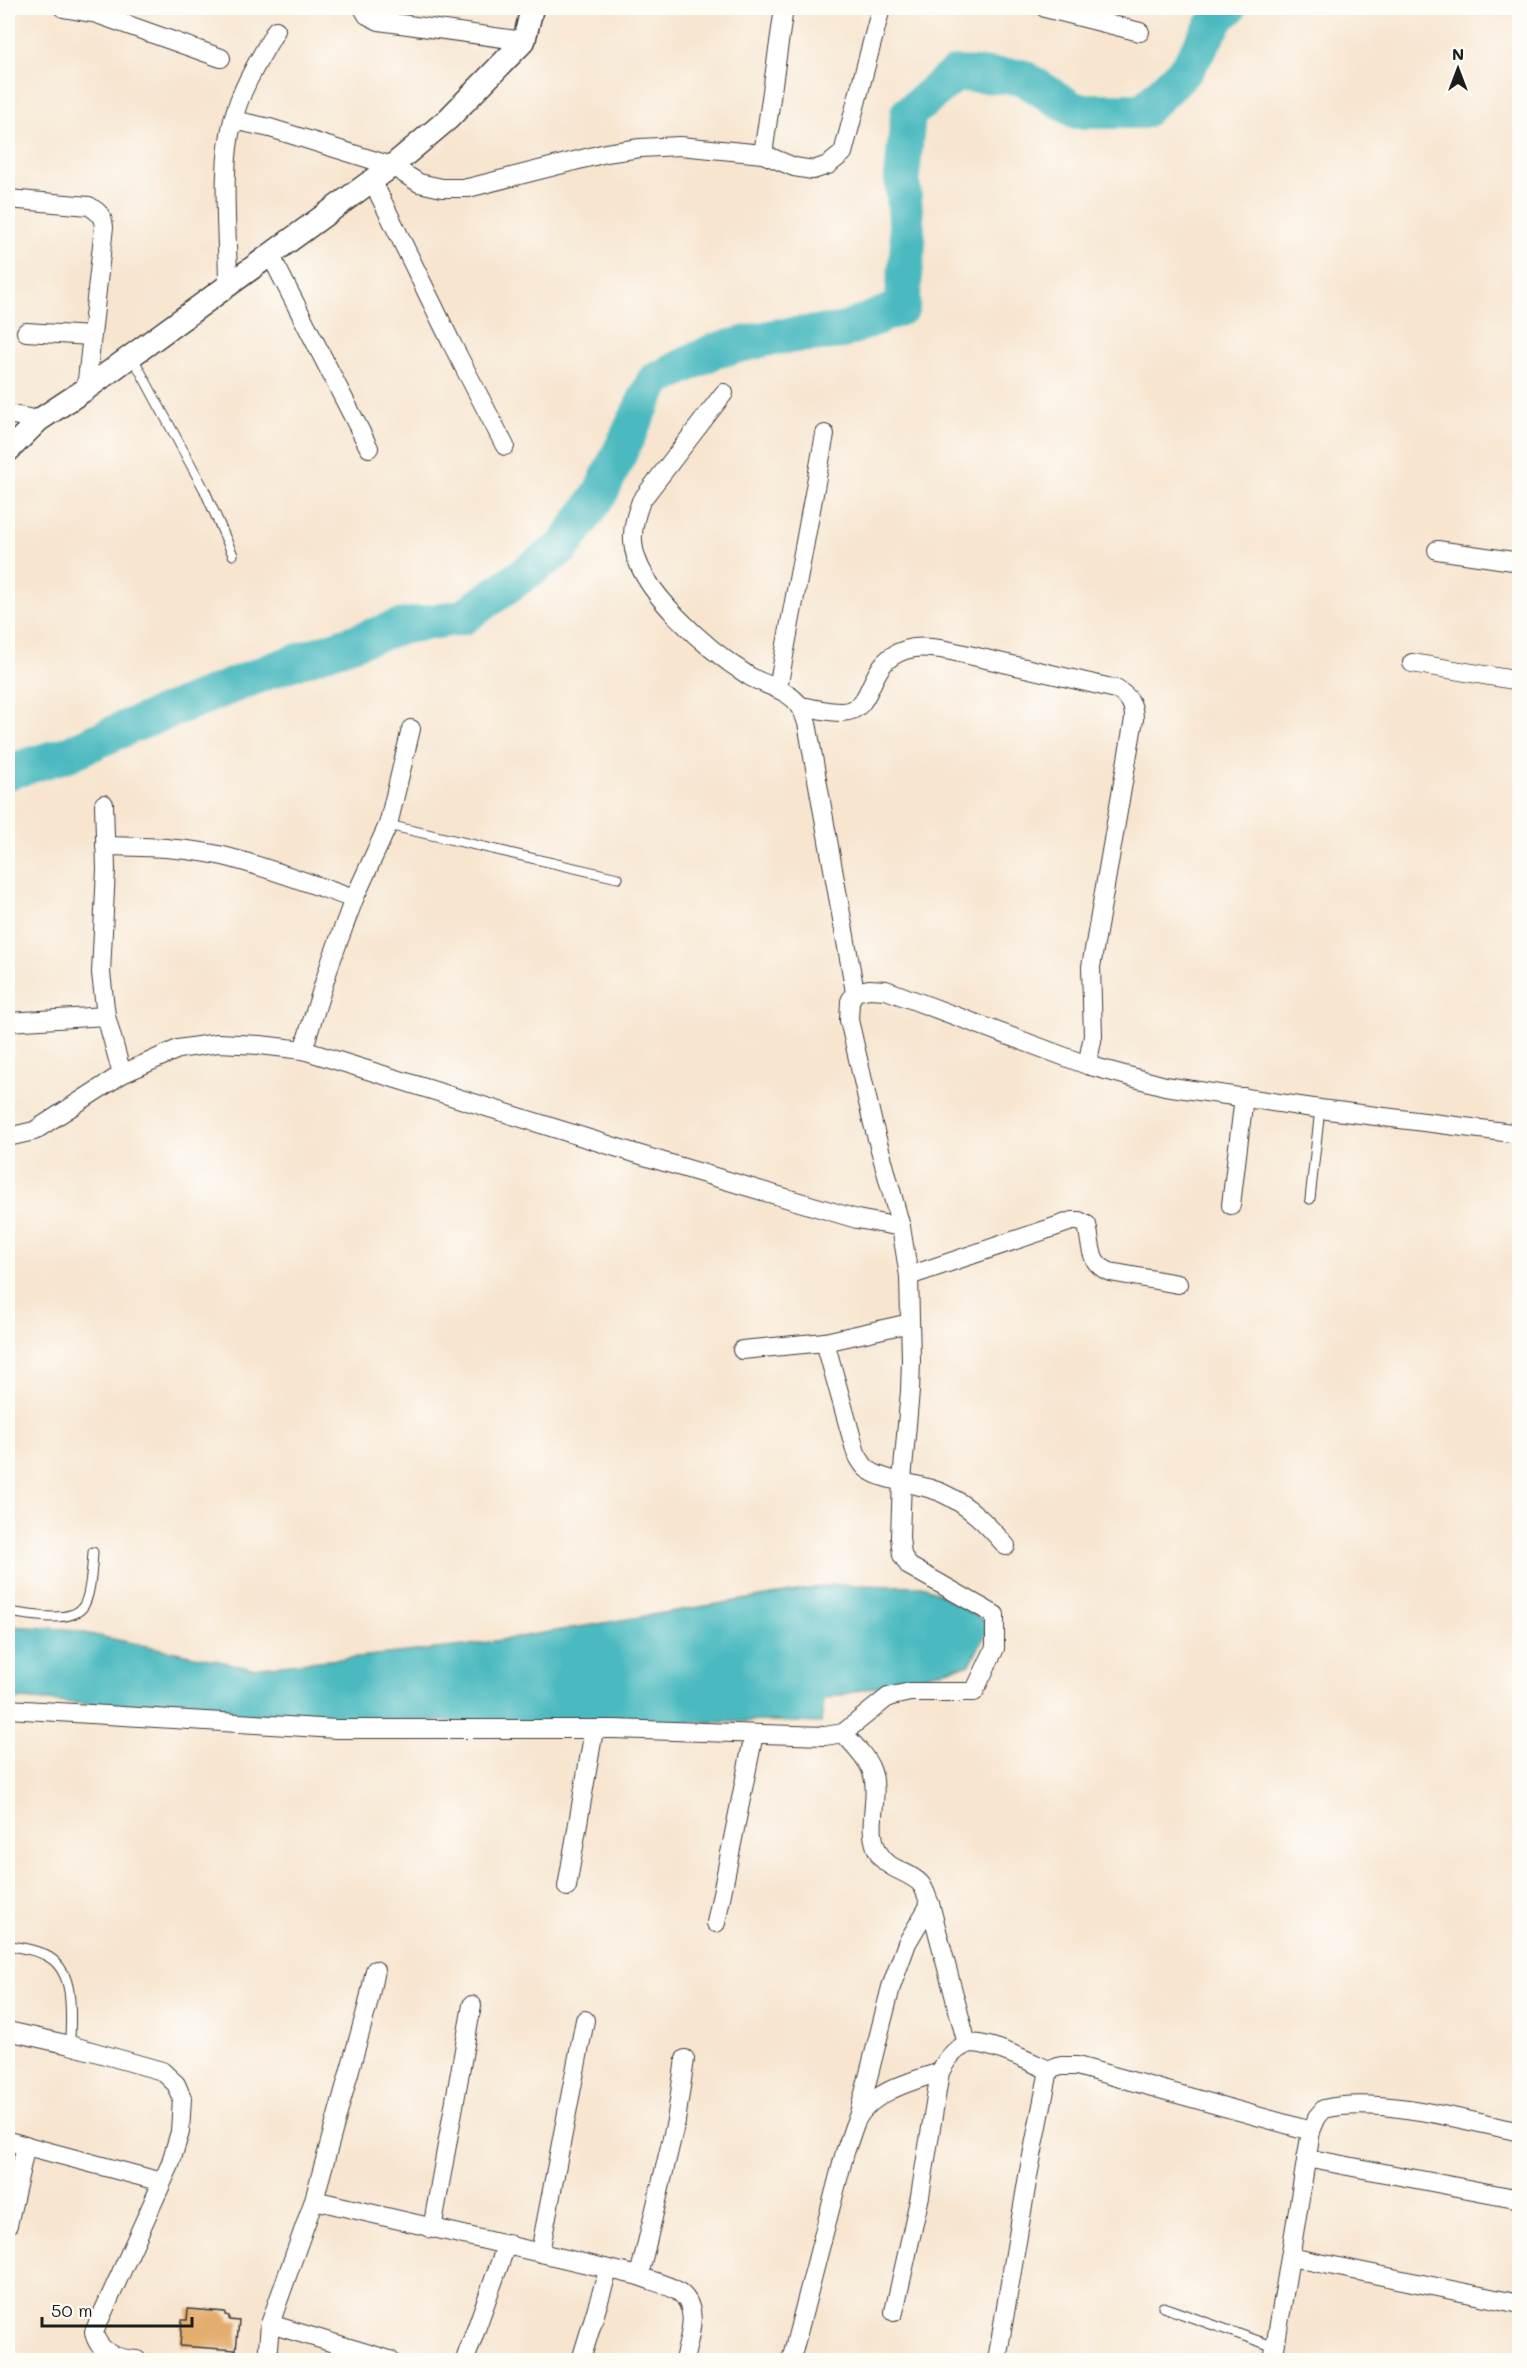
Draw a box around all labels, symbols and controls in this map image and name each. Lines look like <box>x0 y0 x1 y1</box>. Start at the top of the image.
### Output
north arrow <box>1428 39 1488 99</box>
text: N <box>1452 43 1464 64</box>
scale bar <box>42 2290 192 2328</box>
text: 50 m <box>51 2298 93 2322</box>

